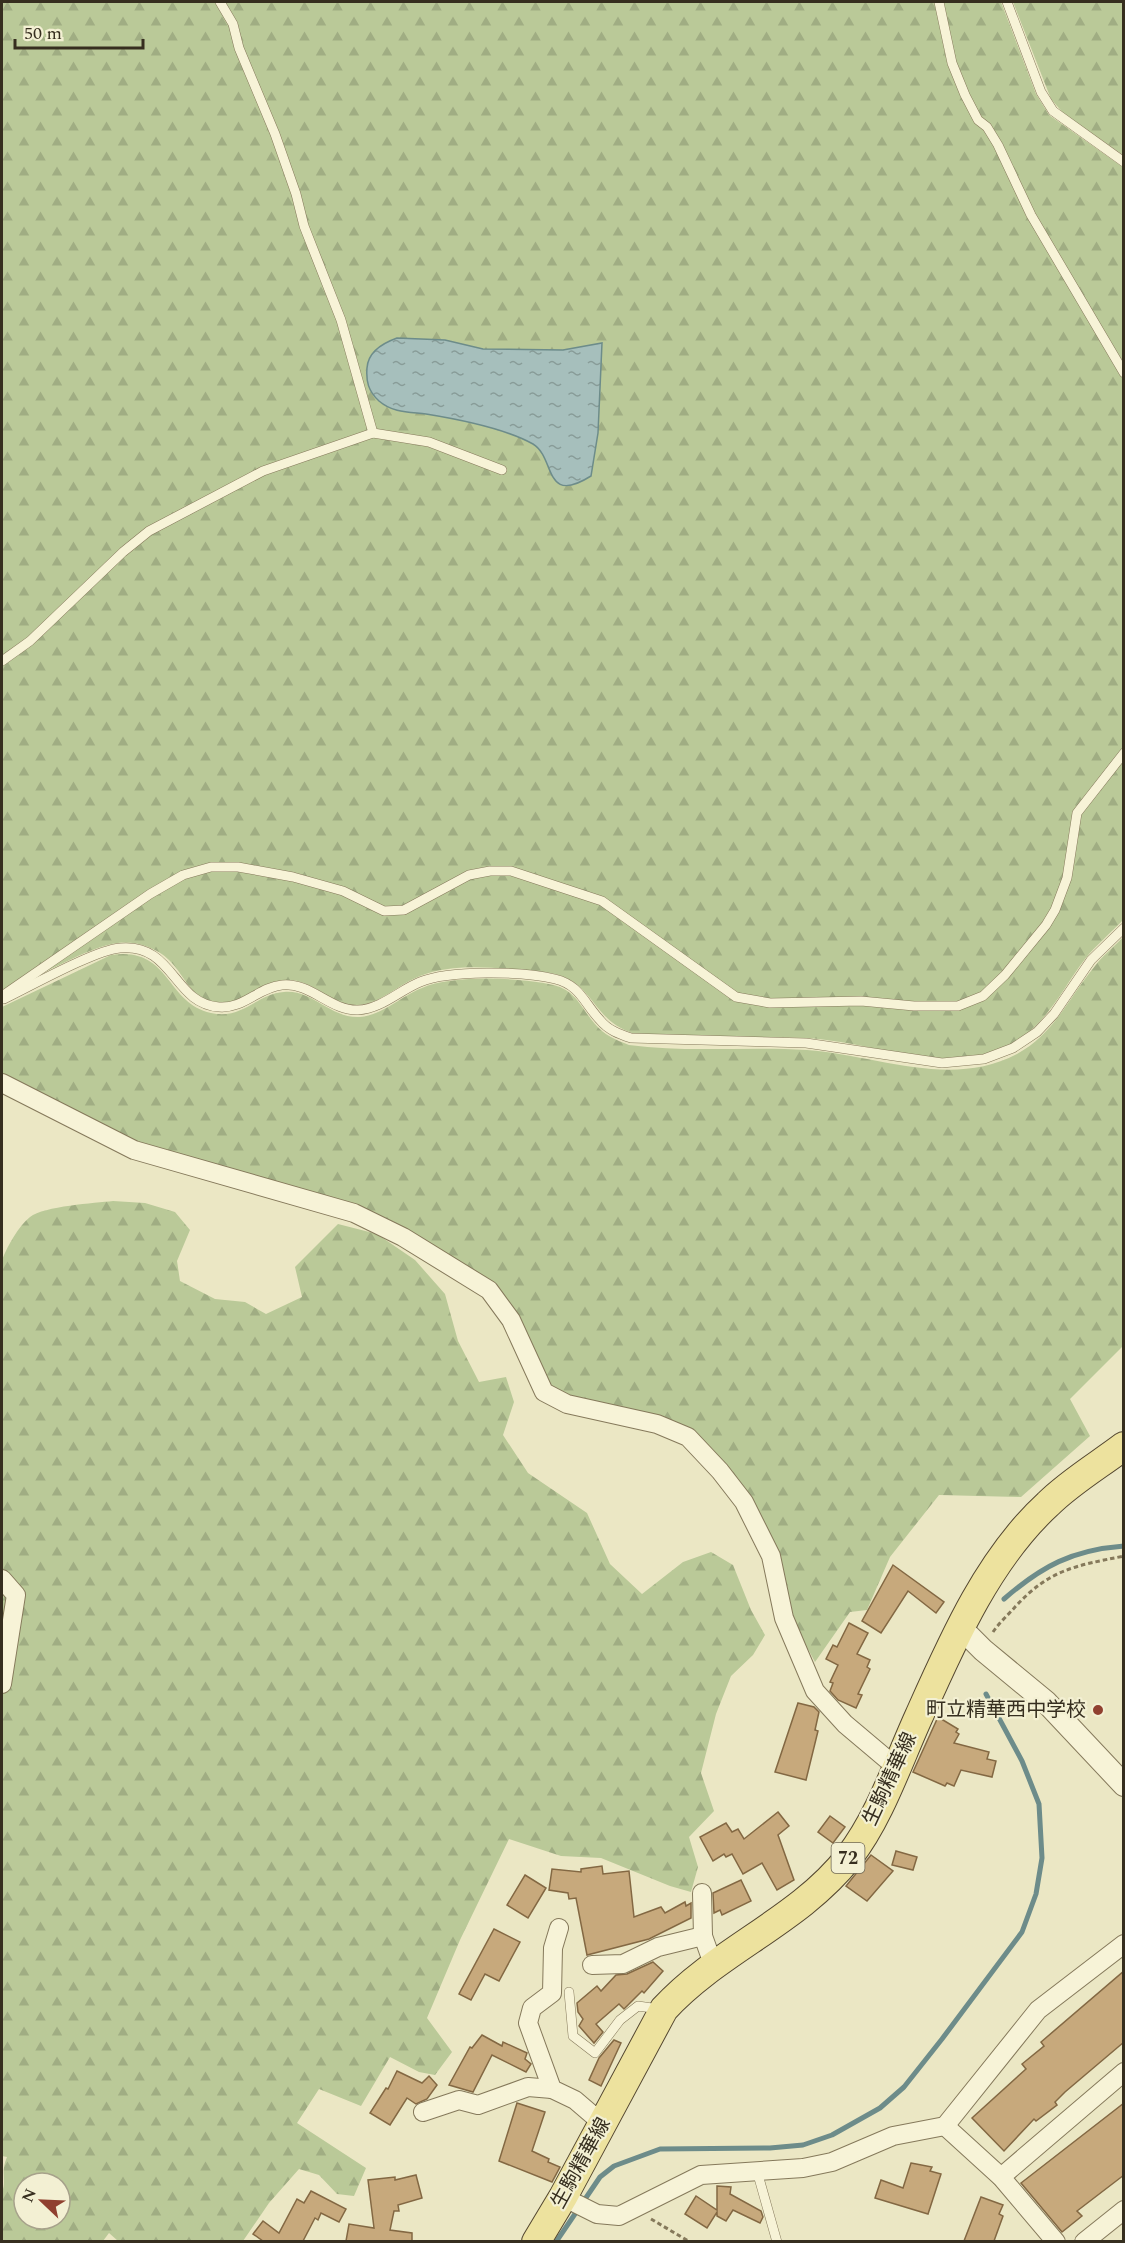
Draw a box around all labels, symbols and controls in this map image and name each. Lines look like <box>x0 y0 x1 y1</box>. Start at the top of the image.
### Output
scale bar <box>15 12 142 50</box>
text: 50 m <box>24 20 62 47</box>
place label: 町立精華西中学校 <box>926 1695 1086 1725</box>
marker: 町立精華西中学校 <box>1091 1703 1105 1717</box>
street label: 生駒精華線 <box>855 1727 925 1831</box>
road number: 72 <box>832 1843 864 1873</box>
street label: 生駒精華線 <box>544 2112 618 2214</box>
north arrow <box>12 2171 72 2231</box>
text: N <box>16 2185 43 2206</box>

